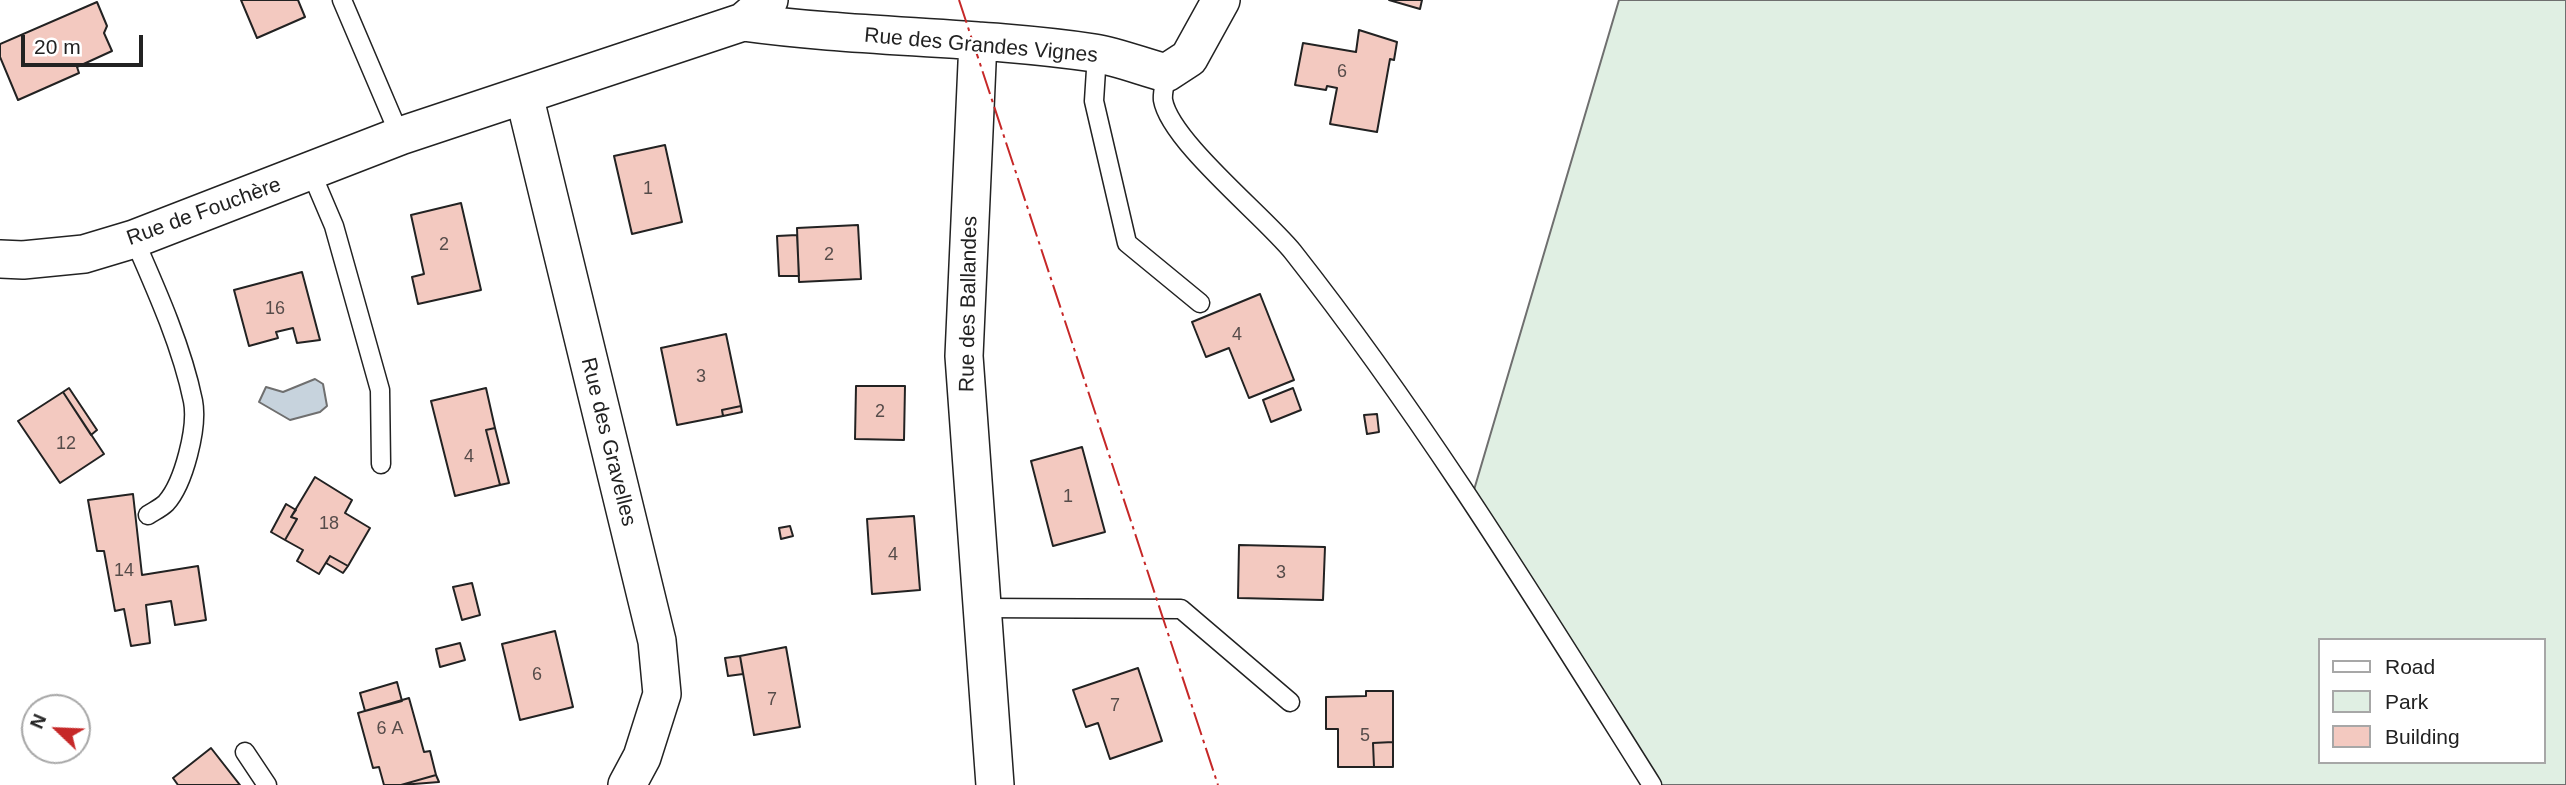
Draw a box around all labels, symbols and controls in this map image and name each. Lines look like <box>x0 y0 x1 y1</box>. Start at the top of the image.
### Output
scale bar <box>24 21 147 65</box>
street label: Rue des Grandes Vignes <box>863 23 1099 69</box>
text: 20 m <box>34 35 81 58</box>
house number: 6 <box>1337 61 1347 83</box>
street label: Rue de Fouchère <box>123 172 285 252</box>
house number: 1 <box>643 178 653 200</box>
street label: Rue des Ballandes <box>955 216 983 392</box>
house number: 2 <box>439 234 449 256</box>
house number: 2 <box>824 244 834 266</box>
house number: 16 <box>265 298 285 320</box>
house number: 4 <box>1232 324 1242 346</box>
street label: Rue des Gravelles <box>575 355 641 529</box>
house number: 3 <box>696 366 706 388</box>
house number: 2 <box>875 401 885 423</box>
house number: 12 <box>56 433 76 455</box>
house number: 4 <box>464 446 474 468</box>
house number: 1 <box>1063 486 1073 508</box>
house number: 18 <box>319 513 339 535</box>
house number: 4 <box>888 544 898 566</box>
house number: 14 <box>114 560 134 582</box>
house number: 3 <box>1276 562 1286 584</box>
legend <box>2318 638 2545 764</box>
text: Road <box>2385 655 2435 678</box>
house number: 6 <box>532 664 542 686</box>
house number: 7 <box>767 689 777 711</box>
text: Park <box>2385 690 2428 713</box>
north arrow <box>21 694 91 764</box>
house number: 7 <box>1110 695 1120 717</box>
text: N <box>26 711 50 732</box>
house number: 6 A <box>376 718 404 740</box>
house number: 5 <box>1360 725 1370 747</box>
text: Building <box>2385 725 2460 748</box>

